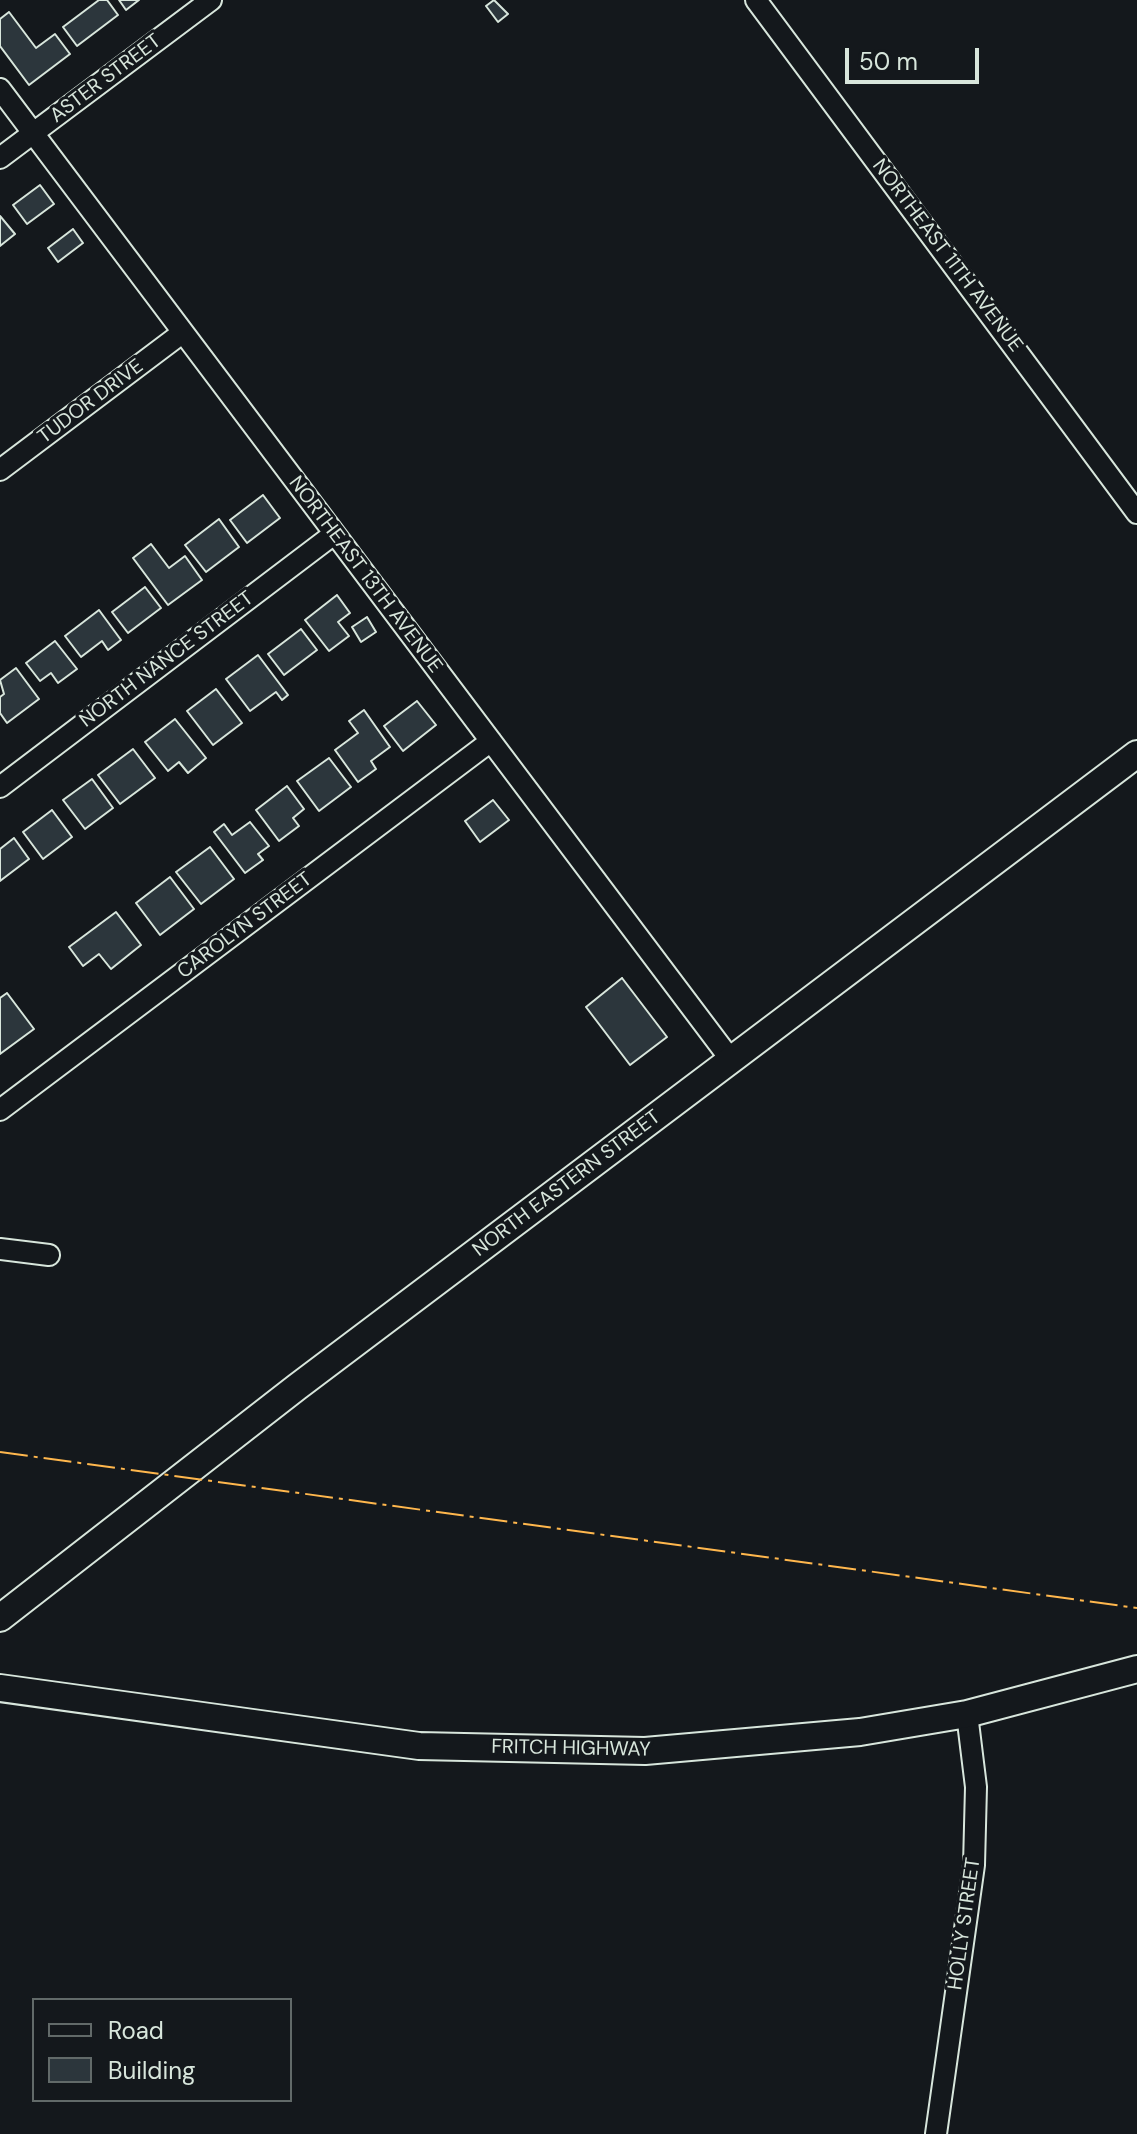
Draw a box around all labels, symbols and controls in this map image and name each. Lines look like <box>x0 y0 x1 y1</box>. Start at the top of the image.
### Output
street label: ASTER STREET <box>46 30 166 128</box>
scale bar <box>849 32 983 82</box>
text: 50 m <box>859 46 918 77</box>
street label: NORTHEAST 11TH AVENUE <box>867 155 1027 357</box>
street label: TUDOR DRIVE <box>34 355 148 449</box>
street label: NORTHEAST 13TH AVENUE <box>283 472 447 678</box>
street label: NORTH NANCE STREET <box>75 587 259 733</box>
street label: CAROLYN STREET <box>173 868 317 984</box>
street label: NORTH EASTERN STREET <box>468 1106 666 1262</box>
street label: FRITCH HIGHWAY <box>491 1736 651 1762</box>
street label: HOLLY STREET <box>944 1856 986 1992</box>
legend <box>32 1998 292 2102</box>
text: Road <box>108 2015 164 2046</box>
text: Building <box>108 2055 195 2086</box>

